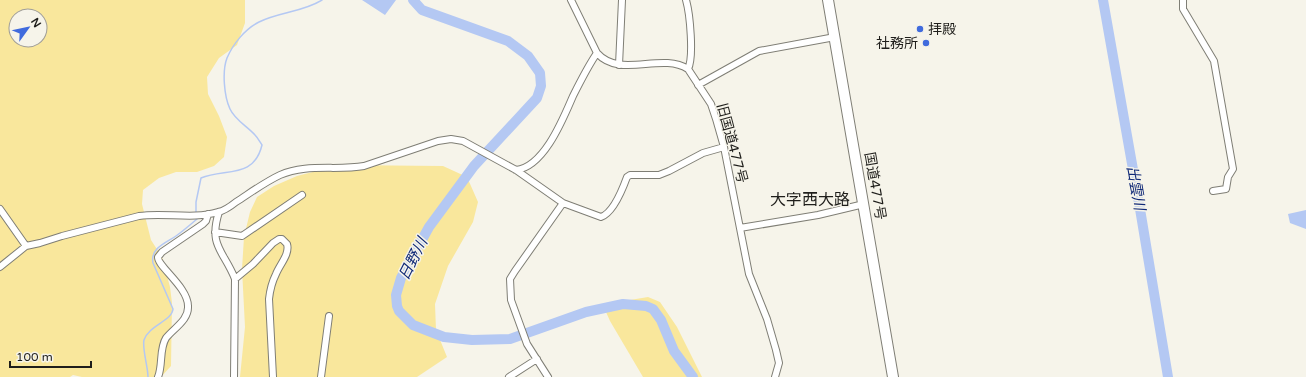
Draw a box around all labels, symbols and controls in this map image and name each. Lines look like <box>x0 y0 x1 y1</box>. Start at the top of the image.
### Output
north arrow <box>8 8 48 48</box>
text: N <box>28 16 44 30</box>
place label: 拝殿 <box>928 21 956 38</box>
marker: 拝殿 <box>915 24 925 34</box>
place label: 社務所 <box>876 35 918 52</box>
marker: 社務所 <box>921 38 931 48</box>
street label: 旧国道477号 <box>713 101 751 185</box>
street label: 国道477号 <box>861 151 889 221</box>
water label: 出雲川 <box>1123 164 1149 214</box>
district label: 大字西大路 <box>770 190 850 210</box>
water label: 日野川 <box>395 233 432 283</box>
scale bar <box>10 343 91 369</box>
text: 100 m <box>16 350 53 364</box>

